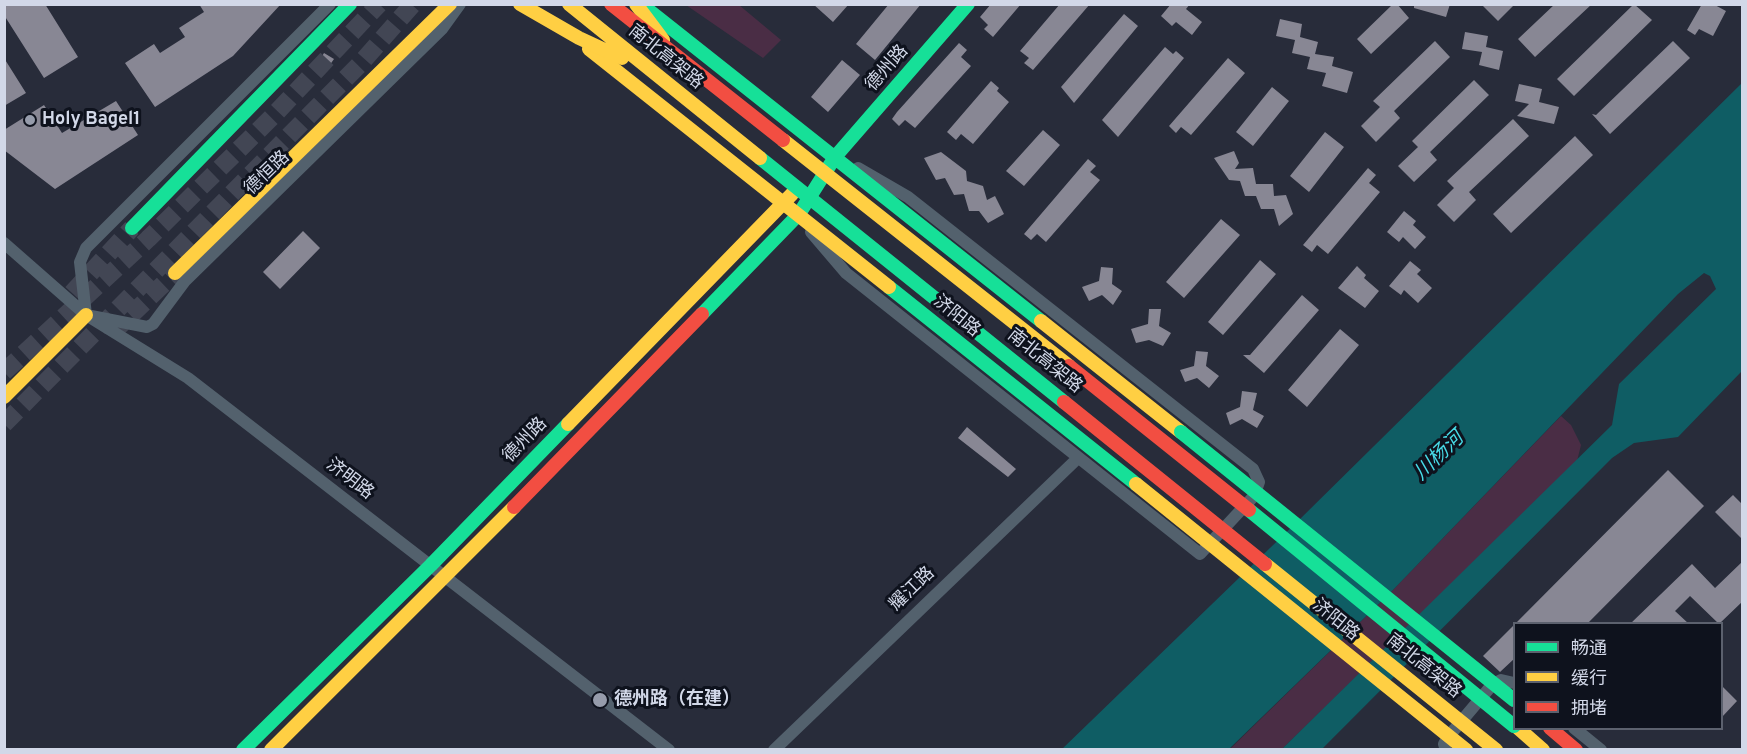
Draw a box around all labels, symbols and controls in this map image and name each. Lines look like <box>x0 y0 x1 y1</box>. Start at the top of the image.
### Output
street label: 南北高架路 <box>623 21 707 95</box>
street label: 德州路 <box>862 42 914 96</box>
place label: Holy Bagel1 <box>42 109 141 131</box>
marker: Holy Bagel1 <box>23 113 37 127</box>
street label: 德恒路 <box>241 147 295 201</box>
street label: 济阳路 <box>928 292 984 342</box>
street label: 南北高架路 <box>1002 325 1086 399</box>
street label: 德州路 <box>499 414 553 468</box>
water label: 川杨河 <box>1410 428 1470 486</box>
street label: 济明路 <box>321 455 377 505</box>
street label: 耀江路 <box>886 563 940 617</box>
street label: 济阳路 <box>1307 596 1363 646</box>
legend <box>1513 622 1723 730</box>
street label: 南北高架路 <box>1381 630 1465 704</box>
text: 畅通 <box>1571 638 1607 661</box>
text: 缓行 <box>1571 668 1607 691</box>
place label: 德州路（在建） <box>614 689 740 711</box>
marker: 德州路（在建） <box>591 691 609 709</box>
text: 拥堵 <box>1571 698 1607 721</box>

